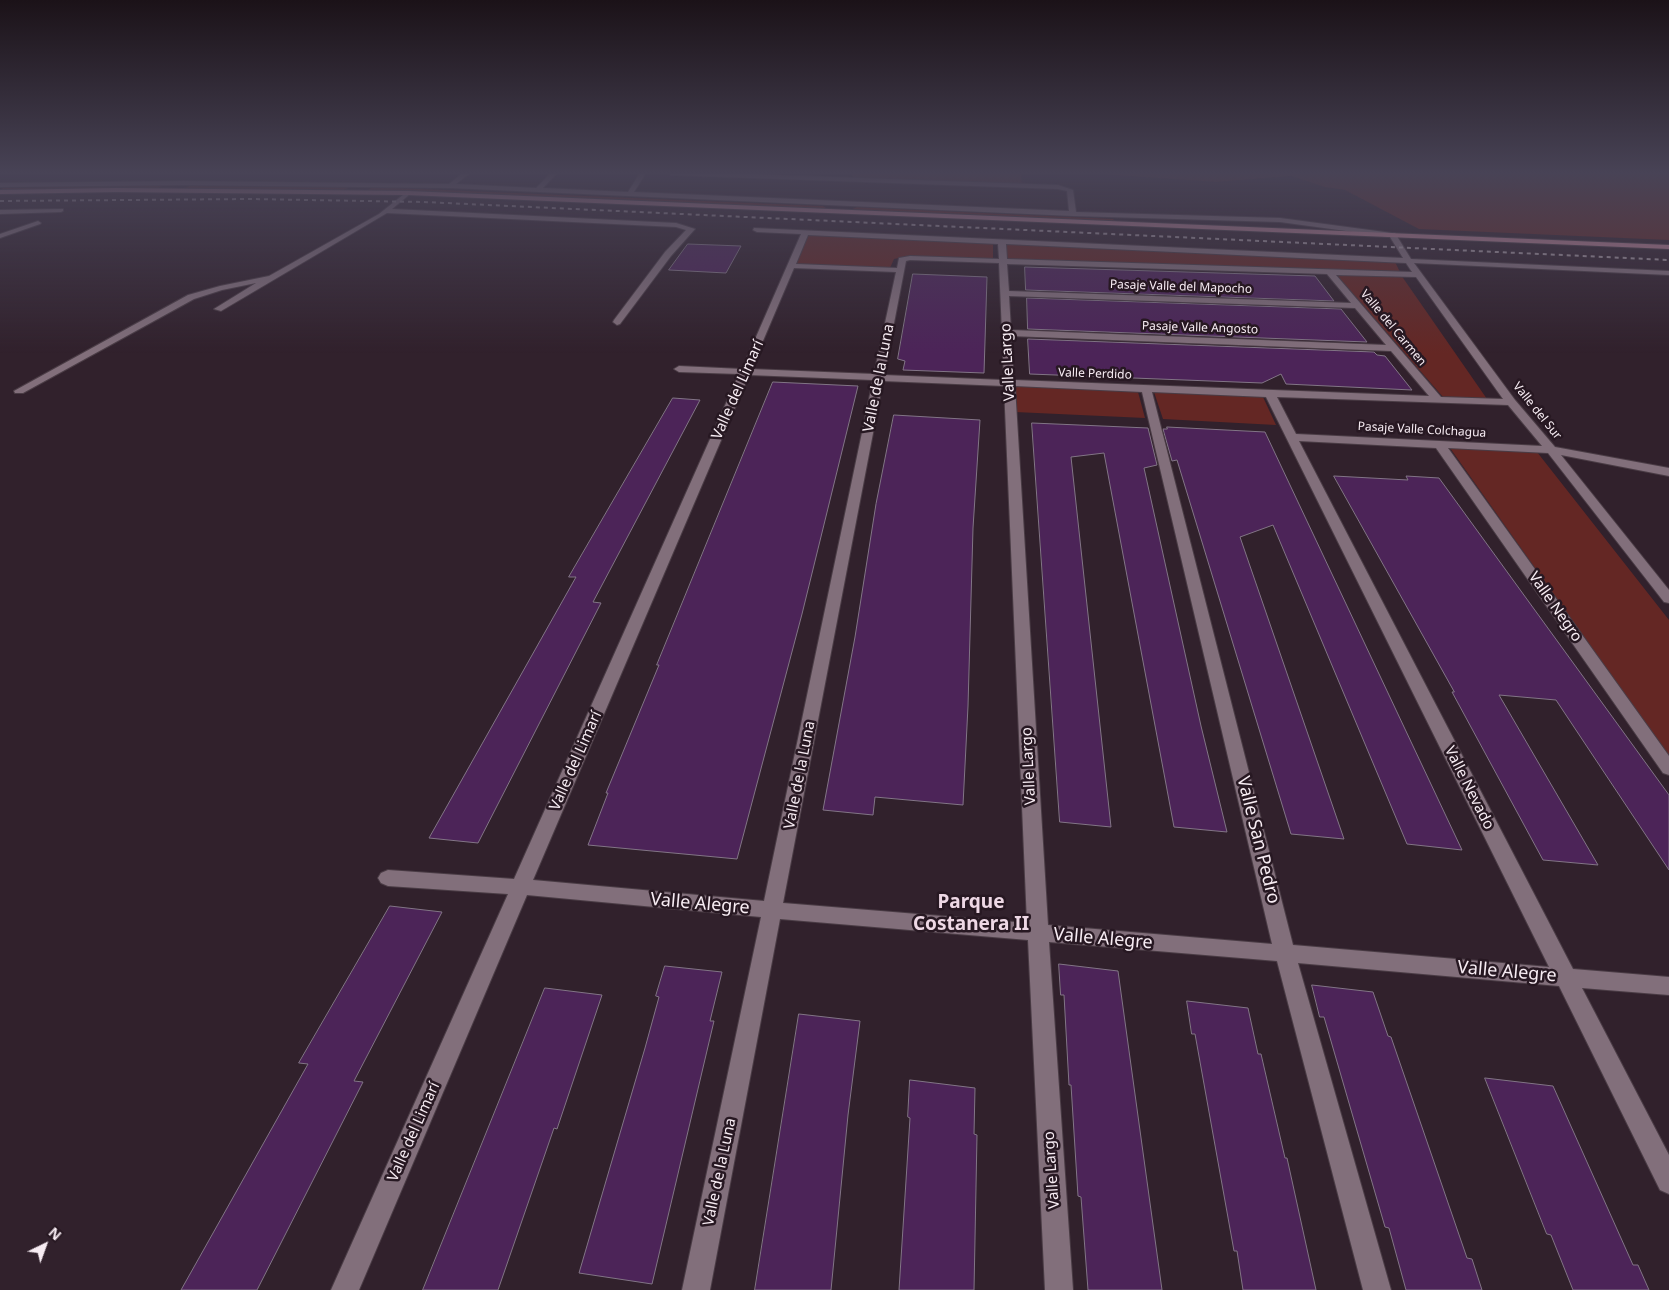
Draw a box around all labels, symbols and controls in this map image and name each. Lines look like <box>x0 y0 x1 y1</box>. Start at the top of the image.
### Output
street label: Pasaje Valle del Mapocho <box>1110 277 1252 297</box>
street label: Valle del Carmen <box>1357 287 1429 369</box>
street label: Pasaje Valle Angosto <box>1142 319 1258 337</box>
street label: Valle de la Luna <box>860 322 898 434</box>
street label: Valle Largo <box>997 323 1019 401</box>
street label: Valle del Limarí <box>708 338 768 442</box>
street label: Valle Perdido <box>1058 366 1132 382</box>
street label: Valle del Sur <box>1510 380 1564 442</box>
street label: Pasaje Valle Colchagua <box>1357 419 1487 441</box>
street label: Valle Negro <box>1524 569 1586 645</box>
street label: Valle del Limarí <box>546 709 606 813</box>
street label: Valle de la Luna <box>781 719 819 831</box>
street label: Valle Largo <box>1018 727 1040 805</box>
street label: Valle Nevado <box>1440 743 1498 833</box>
street label: Valle San Pedro <box>1232 774 1284 906</box>
street label: Valle Alegre <box>650 889 750 919</box>
district label: Parque Costanera II <box>913 892 1029 936</box>
street label: Valle Alegre <box>1053 924 1153 954</box>
street label: Valle Alegre <box>1457 957 1557 987</box>
street label: Valle del Limarí <box>384 1080 444 1184</box>
street label: Valle de la Luna <box>700 1116 740 1228</box>
street label: Valle Largo <box>1040 1131 1064 1209</box>
north arrow <box>20 1220 70 1270</box>
text: N <box>45 1223 66 1244</box>

